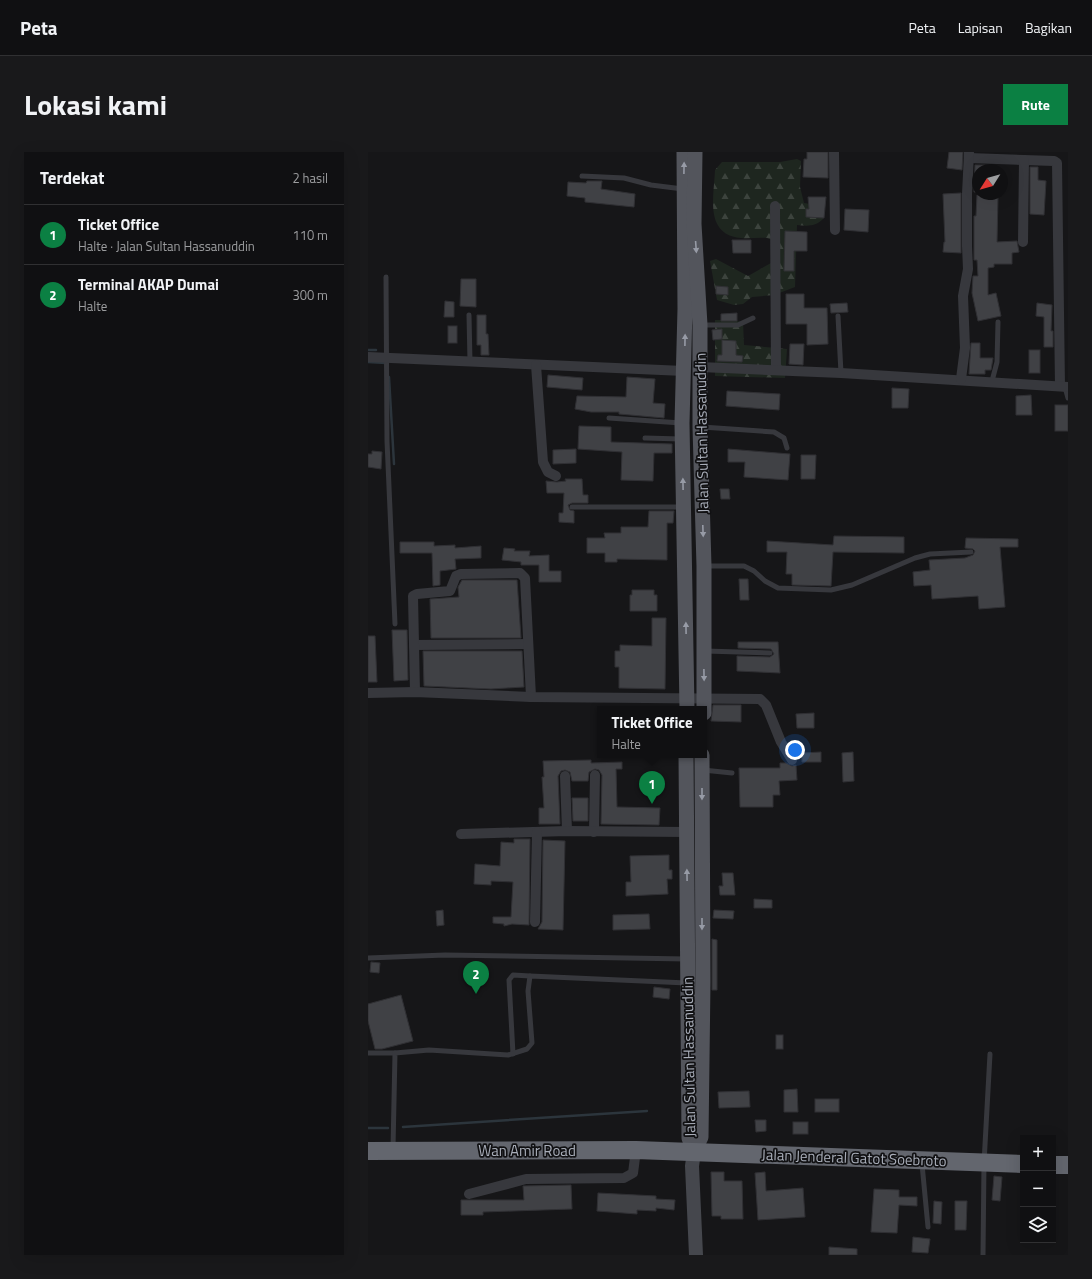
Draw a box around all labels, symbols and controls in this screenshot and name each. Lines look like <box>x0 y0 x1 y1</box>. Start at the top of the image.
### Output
text: Peta <box>20 13 58 42</box>
text: Peta <box>908 17 936 38</box>
text: Lapisan <box>958 17 1003 38</box>
text: Bagikan <box>1025 17 1072 38</box>
text: Lokasi kami <box>24 83 167 126</box>
button: Rute <box>1003 84 1068 125</box>
one-way arrow <box>681 161 687 174</box>
north arrow <box>972 164 1008 200</box>
text: Terdekat <box>40 165 104 191</box>
text: 2 hasil <box>292 168 328 188</box>
text: Ticket Office <box>78 213 159 236</box>
text: 1 <box>49 225 57 245</box>
text: 110 m <box>292 225 328 245</box>
text: Halte · Jalan Sultan Hassanuddin <box>78 236 255 256</box>
one-way arrow <box>692 241 699 253</box>
text: Terminal AKAP Dumai <box>78 273 219 296</box>
text: 2 <box>49 285 57 305</box>
text: 300 m <box>292 285 328 305</box>
text: Halte <box>78 296 107 316</box>
one-way arrow <box>682 333 688 346</box>
street label: Jalan Sultan Hassanuddin <box>689 353 714 513</box>
one-way arrow <box>680 478 687 490</box>
one-way arrow <box>700 525 706 538</box>
one-way arrow <box>683 621 689 634</box>
one-way arrow <box>701 669 707 682</box>
popup <box>597 706 707 758</box>
text: Ticket Office <box>611 711 693 734</box>
text: Halte <box>611 734 641 754</box>
your location <box>785 740 805 760</box>
pin: 1 <box>639 771 665 804</box>
one-way arrow <box>699 788 705 801</box>
one-way arrow <box>684 868 690 881</box>
one-way arrow <box>699 918 705 931</box>
pin: 2 <box>463 961 489 994</box>
street label: Jalan Sultan Hassanuddin <box>676 977 701 1137</box>
map controls <box>1020 1135 1056 1243</box>
button: + <box>1020 1135 1056 1171</box>
street label: Wan Amir Road <box>478 1139 576 1162</box>
street label: Jalan Jenderal Gatot Soebroto <box>761 1143 947 1172</box>
button: − <box>1020 1171 1056 1207</box>
button: layers <box>1020 1207 1056 1243</box>

